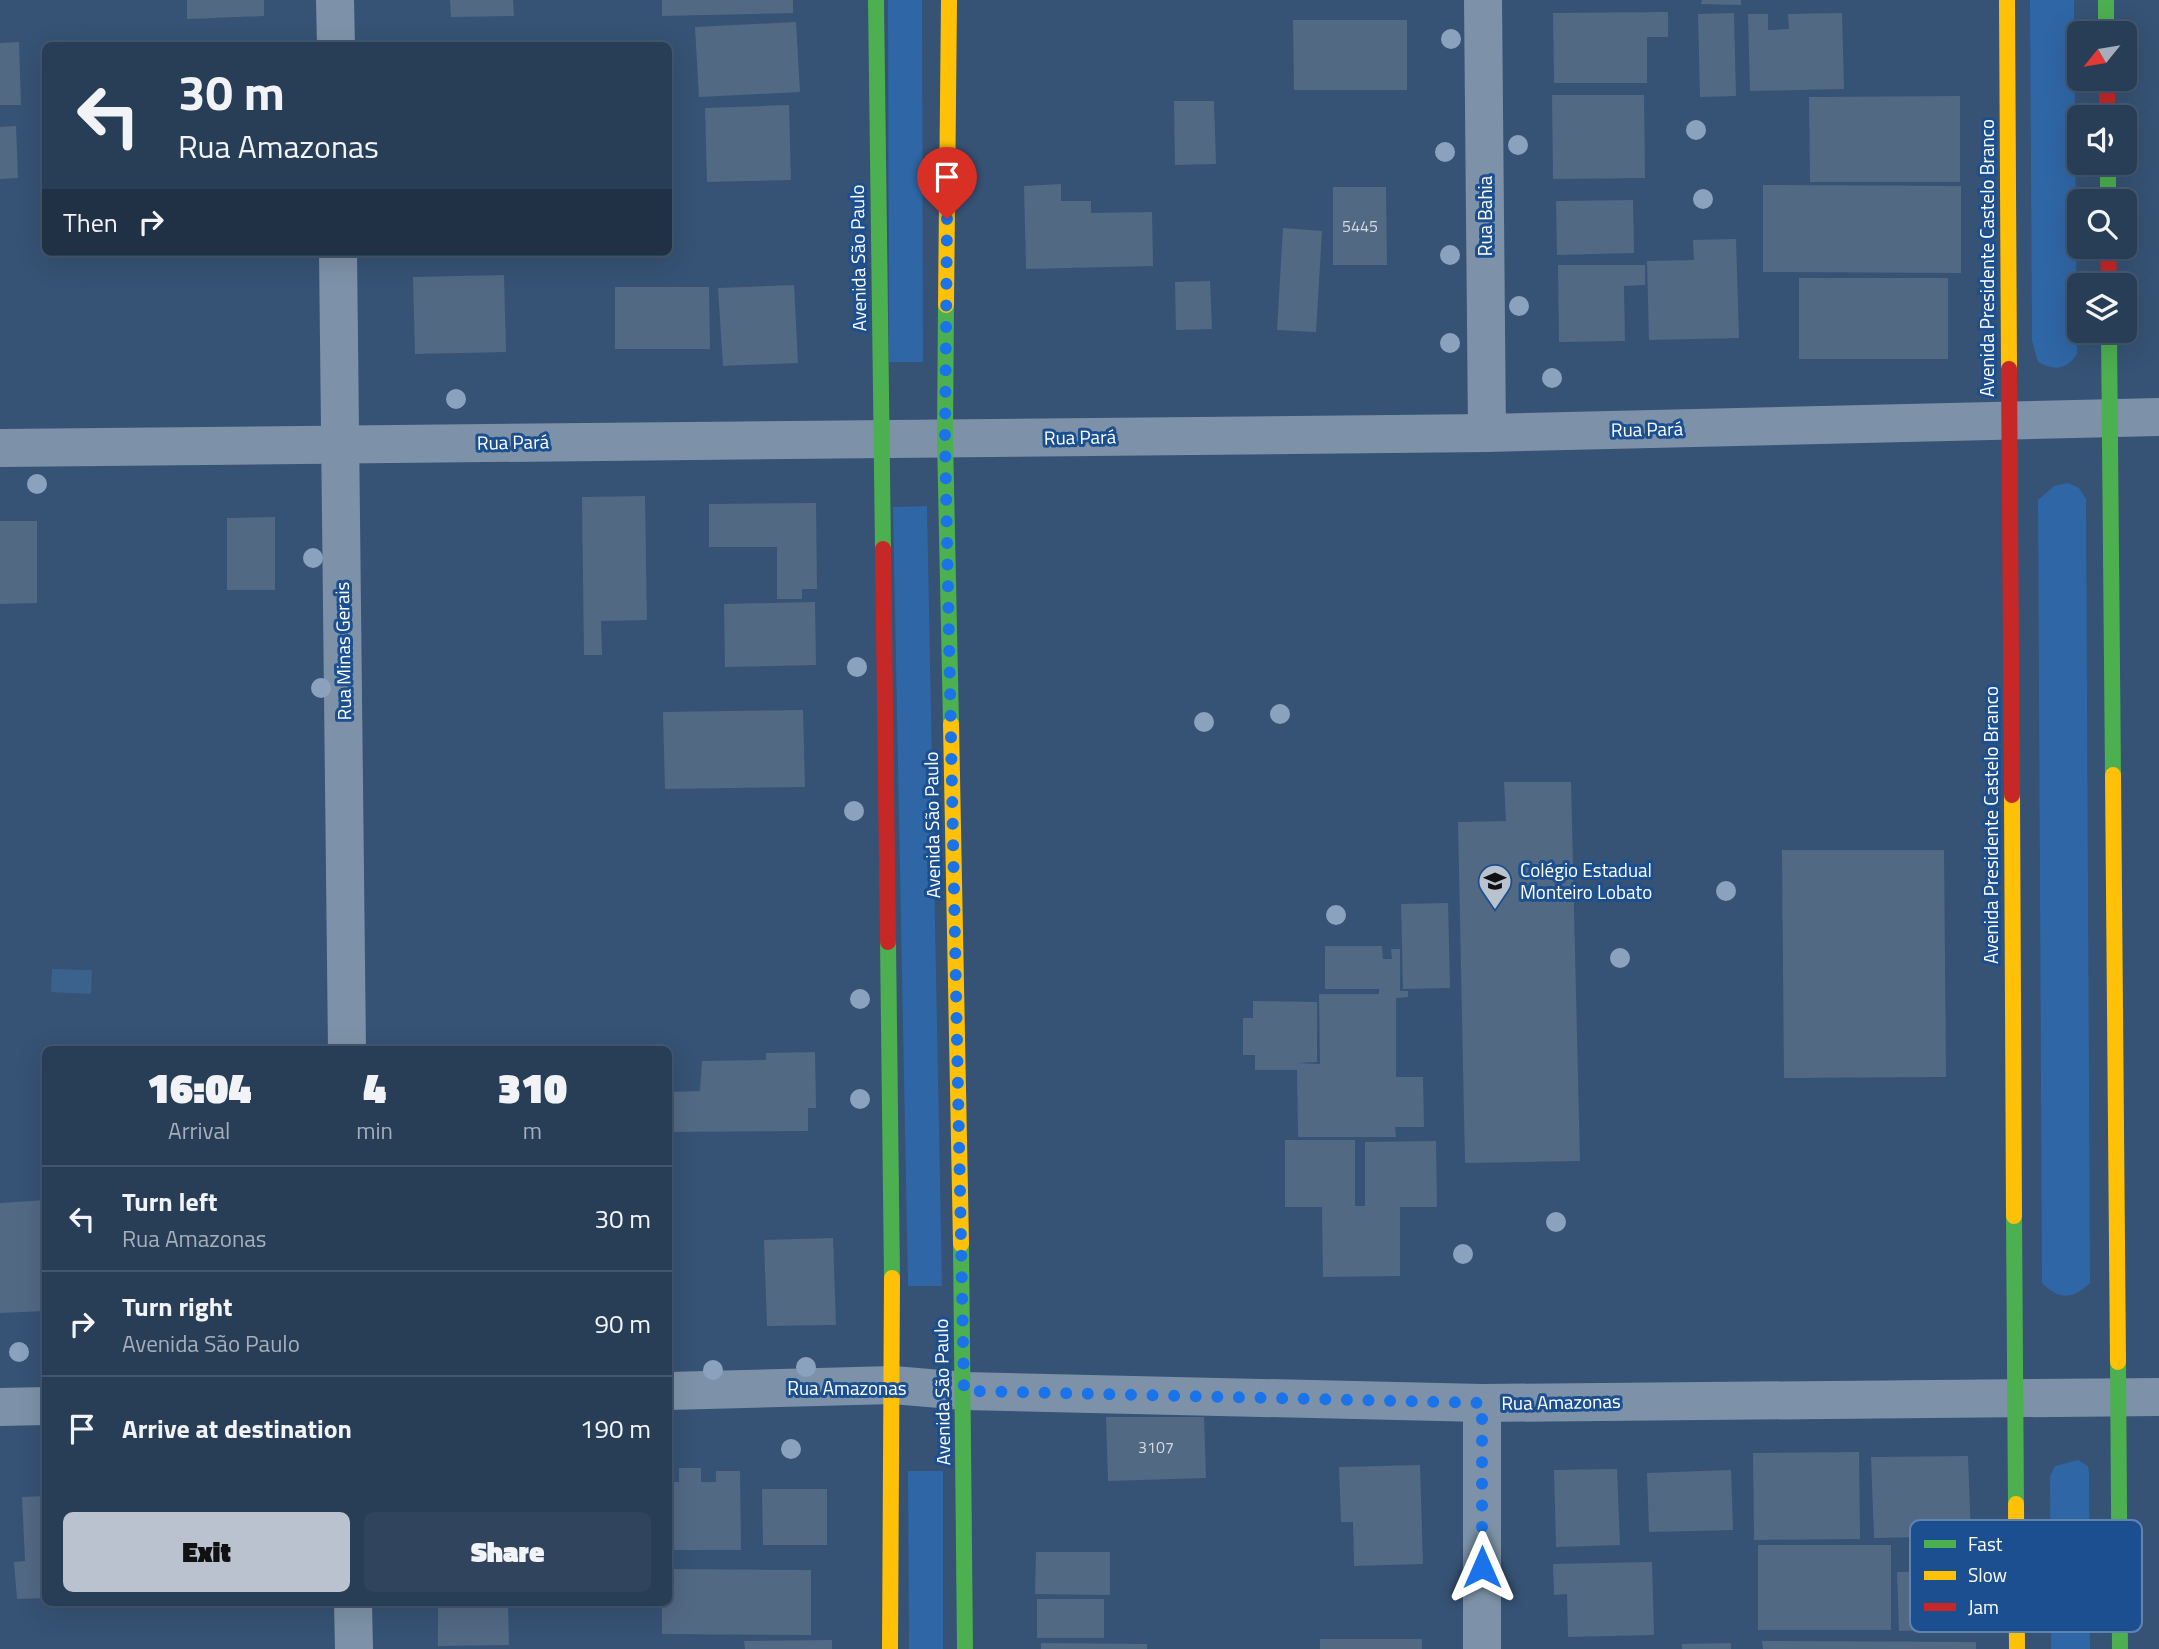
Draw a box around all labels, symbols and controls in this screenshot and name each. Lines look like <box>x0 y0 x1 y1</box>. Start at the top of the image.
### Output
north arrow <box>2067 21 2137 91</box>
map controls <box>2067 21 2137 343</box>
text: 30 m <box>178 54 285 129</box>
icon: left <box>63 70 154 161</box>
button: sound <box>2067 105 2137 175</box>
street label: Avenida Presidente Castelo Branco <box>1972 119 2001 397</box>
text: Rua Amazonas <box>178 122 379 170</box>
pin <box>917 147 977 219</box>
icon: arrive <box>928 158 966 196</box>
street label: Rua Bahia <box>1470 175 1499 256</box>
street label: Avenida São Paulo <box>842 184 873 332</box>
button: search <box>2067 189 2137 259</box>
text: Then <box>63 203 118 242</box>
icon: right <box>132 203 170 241</box>
house number: 5445 <box>1342 214 1378 238</box>
button: layers <box>2067 273 2137 343</box>
street label: Rua Pará <box>1611 413 1684 444</box>
street label: Rua Pará <box>1044 421 1117 452</box>
street label: Rua Pará <box>477 426 550 457</box>
street label: Rua Minas Gerais <box>327 581 358 721</box>
street label: Avenida Presidente Castelo Branco <box>1976 686 2005 964</box>
street label: Avenida São Paulo <box>916 751 947 899</box>
place label: Colégio Estadual Monteiro Lobato <box>1520 855 1652 906</box>
school or university icon: Colégio Estadual Monteiro Lobato <box>1476 862 1514 911</box>
text: 16:04 <box>147 1055 251 1119</box>
text: 4 <box>363 1055 386 1119</box>
text: 310 <box>498 1055 567 1119</box>
text: Arrival <box>168 1113 230 1148</box>
text: min <box>356 1113 393 1148</box>
text: m <box>523 1113 542 1148</box>
text: Turn left <box>122 1182 217 1221</box>
text: 30 m <box>594 1199 651 1238</box>
icon: left <box>63 1200 101 1238</box>
text: Rua Amazonas <box>122 1221 266 1256</box>
text: Turn right <box>122 1287 233 1326</box>
text: 90 m <box>594 1304 651 1343</box>
icon: right <box>63 1305 101 1343</box>
street label: Avenida São Paulo <box>926 1318 957 1466</box>
text: Avenida São Paulo <box>122 1326 300 1361</box>
street label: Rua Amazonas <box>787 1373 907 1402</box>
street label: Rua Amazonas <box>1501 1386 1621 1417</box>
text: Arrive at destination <box>122 1409 352 1448</box>
text: 190 m <box>580 1409 651 1448</box>
icon: arrive <box>63 1410 101 1448</box>
house number: 3107 <box>1138 1435 1174 1459</box>
button: Exit <box>63 1512 350 1592</box>
button: Share <box>364 1512 651 1592</box>
legend <box>1910 1520 2142 1632</box>
text: Fast <box>1968 1529 2003 1558</box>
position arrow <box>1445 1530 1519 1604</box>
text: Slow <box>1968 1560 2007 1589</box>
text: Jam <box>1968 1592 1999 1621</box>

